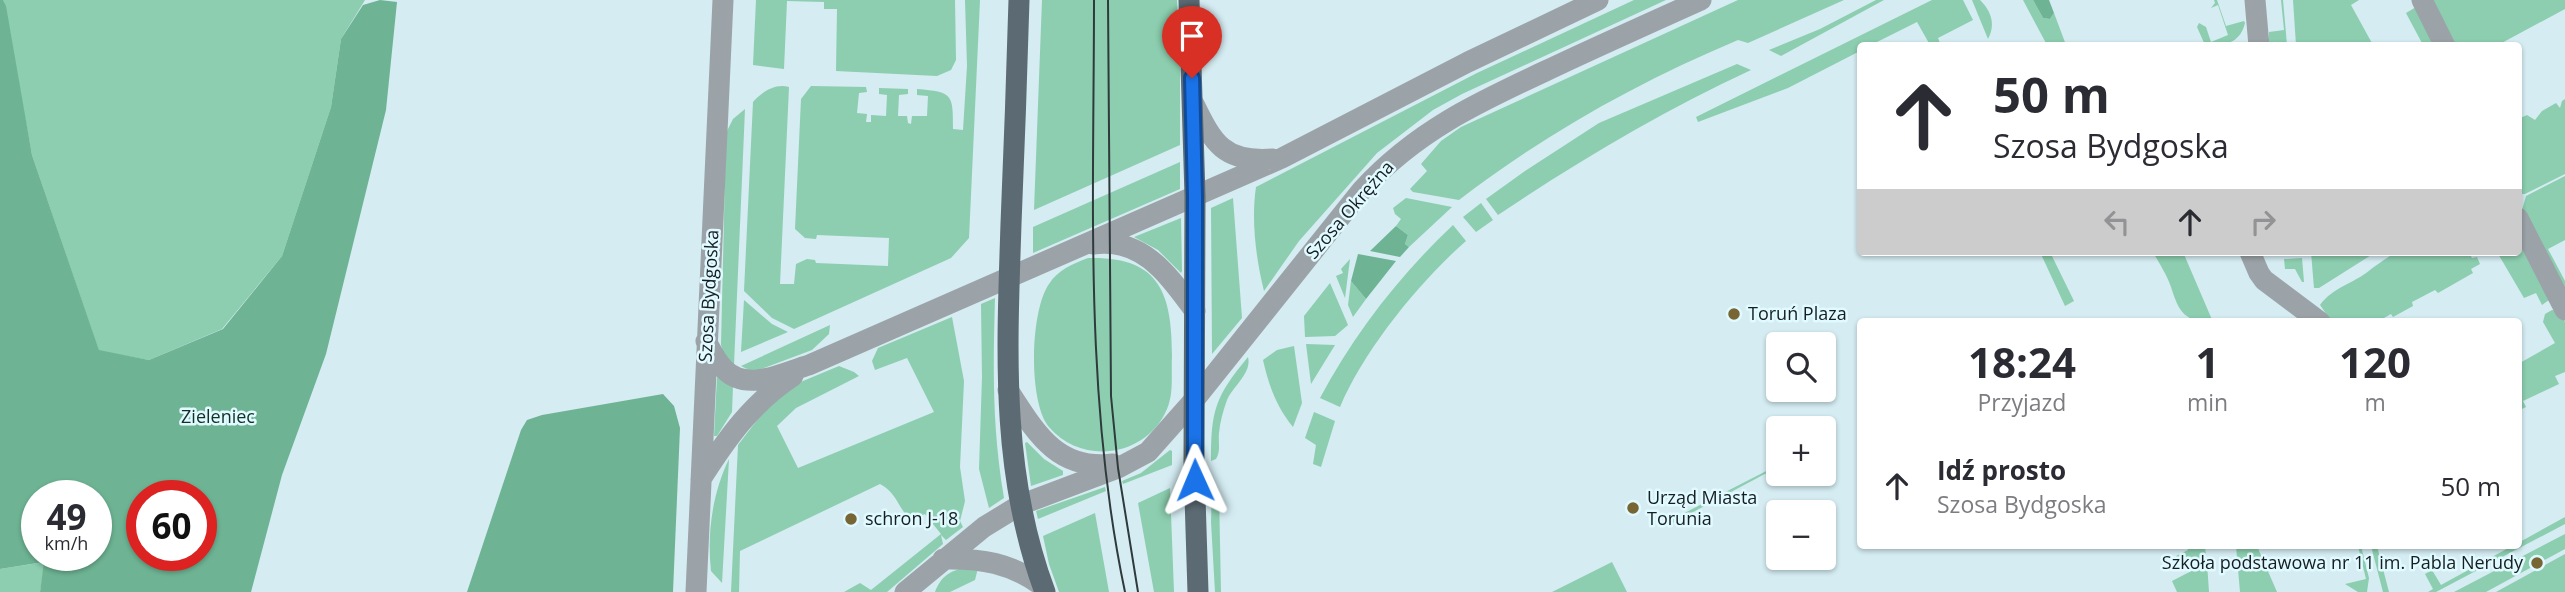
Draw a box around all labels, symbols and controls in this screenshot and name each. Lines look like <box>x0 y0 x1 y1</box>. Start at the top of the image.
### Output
pin <box>1162 6 1222 78</box>
icon: arrive <box>1173 17 1211 55</box>
text: 50 m <box>1993 61 2110 127</box>
icon: ahead <box>1878 70 1969 161</box>
text: Szosa Bydgoska <box>1993 124 2229 167</box>
street label: Szosa Okrężna <box>1300 155 1399 264</box>
icon: left <box>2098 203 2136 241</box>
icon: ahead <box>2171 203 2209 241</box>
icon: right <box>2244 203 2282 241</box>
street label: Szosa Bydgoska <box>693 229 723 363</box>
place label: Toruń Plaza <box>1748 301 1847 325</box>
marker: Toruń Plaza <box>1726 306 1742 322</box>
map controls <box>1766 332 1836 570</box>
button: search <box>1766 332 1836 402</box>
text: 18:24 <box>1968 333 2076 390</box>
text: 1 <box>2195 333 2220 390</box>
text: 120 <box>2339 333 2411 390</box>
text: Przyjazd <box>1977 386 2066 418</box>
text: min <box>2187 386 2228 418</box>
text: m <box>2364 386 2386 418</box>
park label: Zieleniec <box>181 404 255 428</box>
button: + <box>1766 416 1836 486</box>
position arrow <box>1158 443 1232 517</box>
text: Idź prosto <box>1937 452 2066 488</box>
icon: ahead <box>1878 467 1916 505</box>
text: 50 m <box>2440 468 2501 504</box>
speed limit sign: 60 <box>126 480 217 571</box>
place label: Urząd Miasta Torunia <box>1647 485 1757 530</box>
text: Szosa Bydgoska <box>1937 488 2107 520</box>
text: 49 <box>46 493 87 540</box>
marker: Urząd Miasta Torunia <box>1625 500 1641 516</box>
button: − <box>1766 500 1836 570</box>
place label: schron J-18 <box>865 506 958 530</box>
marker: schron J-18 <box>843 511 859 527</box>
text: km/h <box>45 531 88 555</box>
place label: Szkoła podstawowa nr 11 im. Pabla Nerudy <box>2162 550 2524 574</box>
marker: Szkoła podstawowa nr 11 im. Pabla Nerudy <box>2529 555 2545 571</box>

